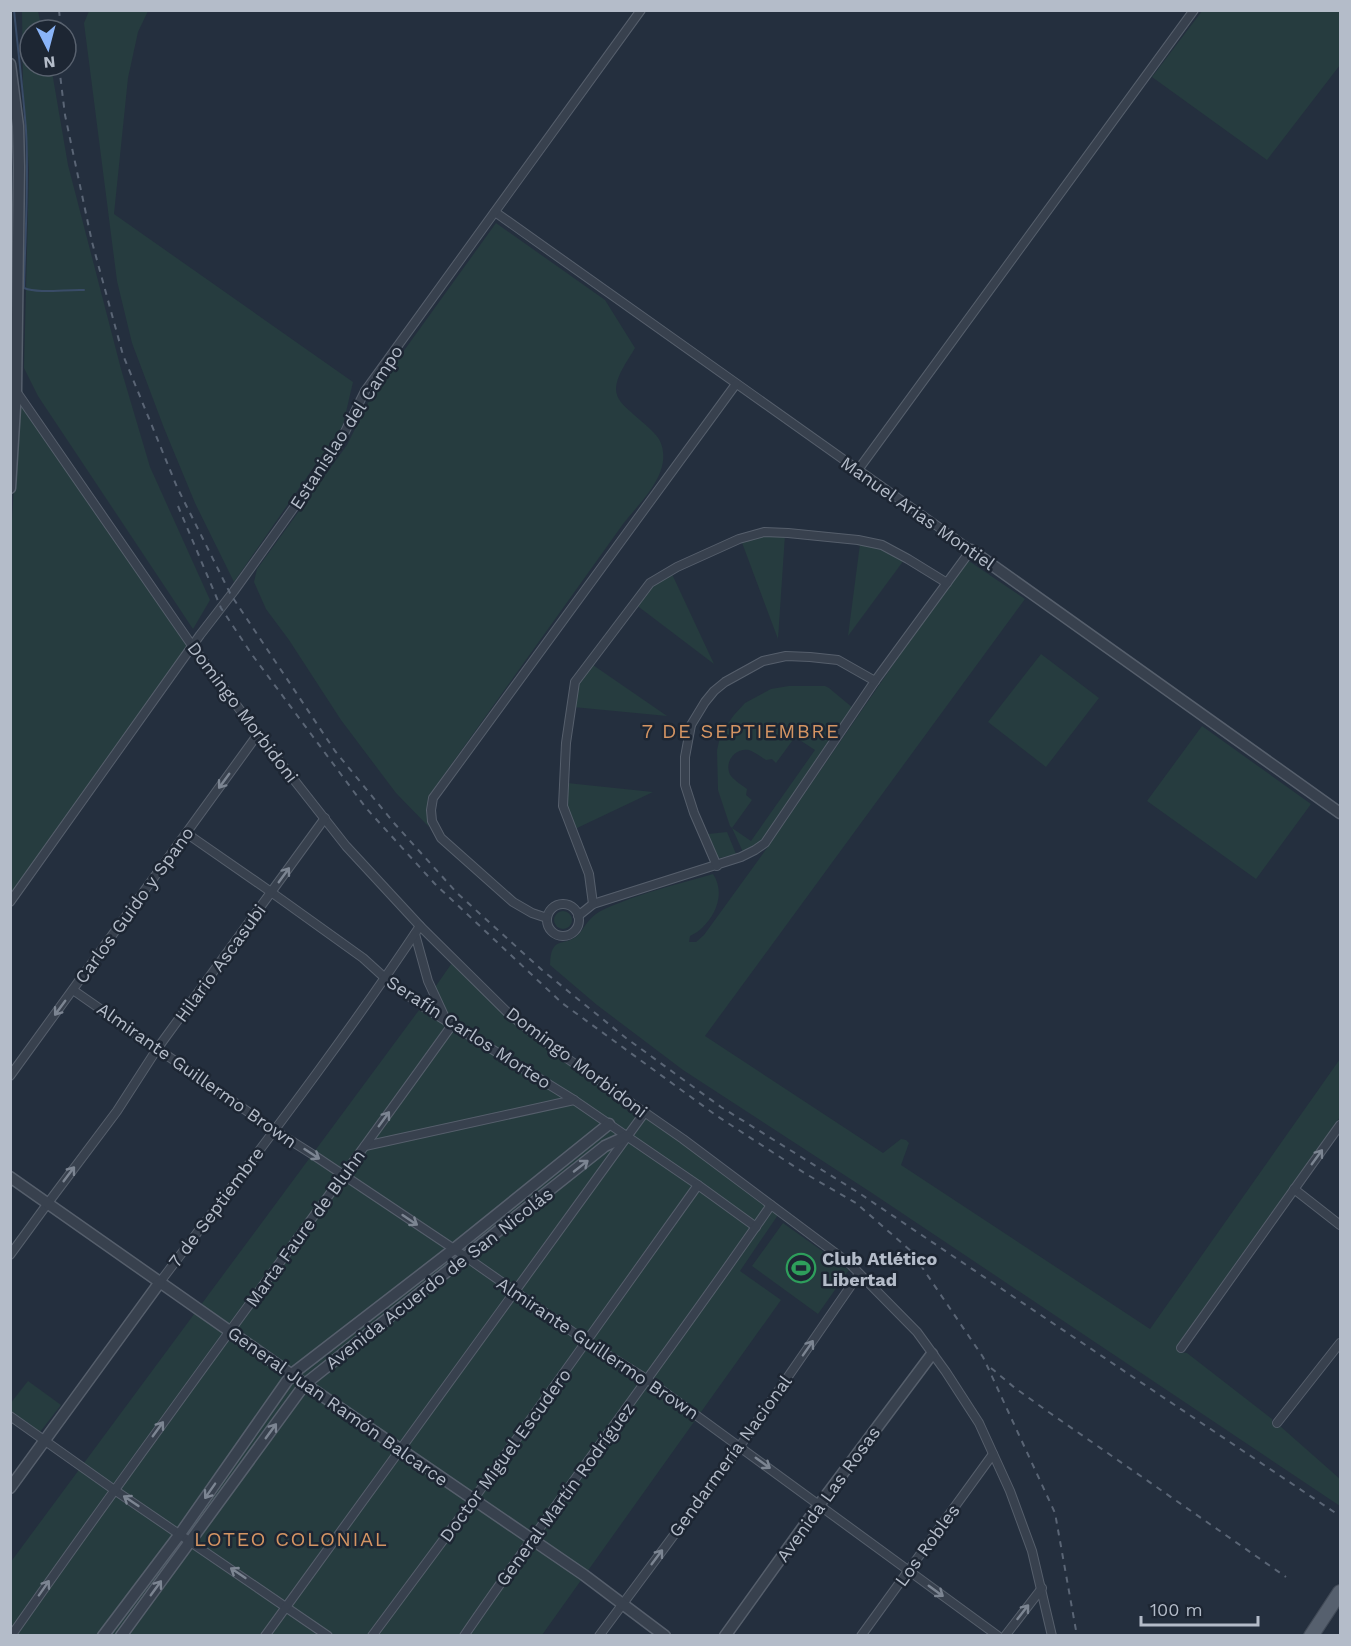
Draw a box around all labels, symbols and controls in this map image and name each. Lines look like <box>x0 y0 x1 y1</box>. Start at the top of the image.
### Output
north arrow <box>18 18 78 78</box>
text: N <box>43 52 56 72</box>
street label: Estanislao del Campo <box>285 341 407 513</box>
street label: Manuel Arias Montiel <box>837 452 1000 574</box>
street label: Domingo Morbidoni <box>183 637 303 787</box>
district label: 7 DE SEPTIEMBRE <box>642 719 840 743</box>
one-way arrow <box>217 773 230 789</box>
street label: Carlos Guido y Spano <box>70 823 198 987</box>
one-way arrow <box>278 867 290 883</box>
street label: Hilario Ascasubi <box>170 900 270 1026</box>
street label: Serafín Carlos Morteo <box>383 971 555 1093</box>
street label: Almirante Guillermo Brown <box>93 998 301 1152</box>
one-way arrow <box>54 999 67 1015</box>
street label: Domingo Morbidoni <box>502 1002 652 1122</box>
one-way arrow <box>378 1111 390 1128</box>
street label: 7 de Septiembre <box>164 1143 268 1271</box>
street label: Marta Faure de Bluhn <box>241 1145 369 1311</box>
one-way arrow <box>303 1148 320 1160</box>
one-way arrow <box>1311 1150 1324 1166</box>
one-way arrow <box>573 1159 589 1172</box>
one-way arrow <box>63 1166 76 1182</box>
street label: Avenida Acuerdo de San Nicolás <box>321 1183 557 1373</box>
one-way arrow <box>401 1214 418 1226</box>
place label: Club Atlético Libertad <box>822 1248 937 1290</box>
sports icon: Club Atlético Libertad <box>785 1252 817 1284</box>
street label: Almirante Guillermo Brown <box>493 1272 703 1424</box>
street label: General Juan Ramón Balcarce <box>224 1322 452 1490</box>
one-way arrow <box>802 1340 814 1357</box>
street label: Doctor Miguel Escudero <box>435 1364 575 1546</box>
street label: Gendarmería Nacional <box>664 1371 796 1541</box>
street label: General Martín Rodríguez <box>491 1398 639 1590</box>
one-way arrow <box>151 1421 164 1437</box>
street label: Avenida Las Rosas <box>772 1422 884 1566</box>
one-way arrow <box>265 1424 277 1440</box>
one-way arrow <box>754 1457 770 1469</box>
one-way arrow <box>204 1482 216 1498</box>
one-way arrow <box>123 1495 140 1507</box>
street label: Los Robles <box>890 1500 964 1590</box>
district label: LOTEO COLONIAL <box>194 1527 388 1551</box>
one-way arrow <box>650 1549 663 1565</box>
one-way arrow <box>230 1567 246 1579</box>
one-way arrow <box>38 1580 50 1596</box>
one-way arrow <box>149 1581 162 1597</box>
one-way arrow <box>928 1585 944 1597</box>
scale bar <box>1141 1589 1258 1627</box>
text: 100 m <box>1150 1599 1203 1620</box>
one-way arrow <box>1017 1604 1030 1620</box>

